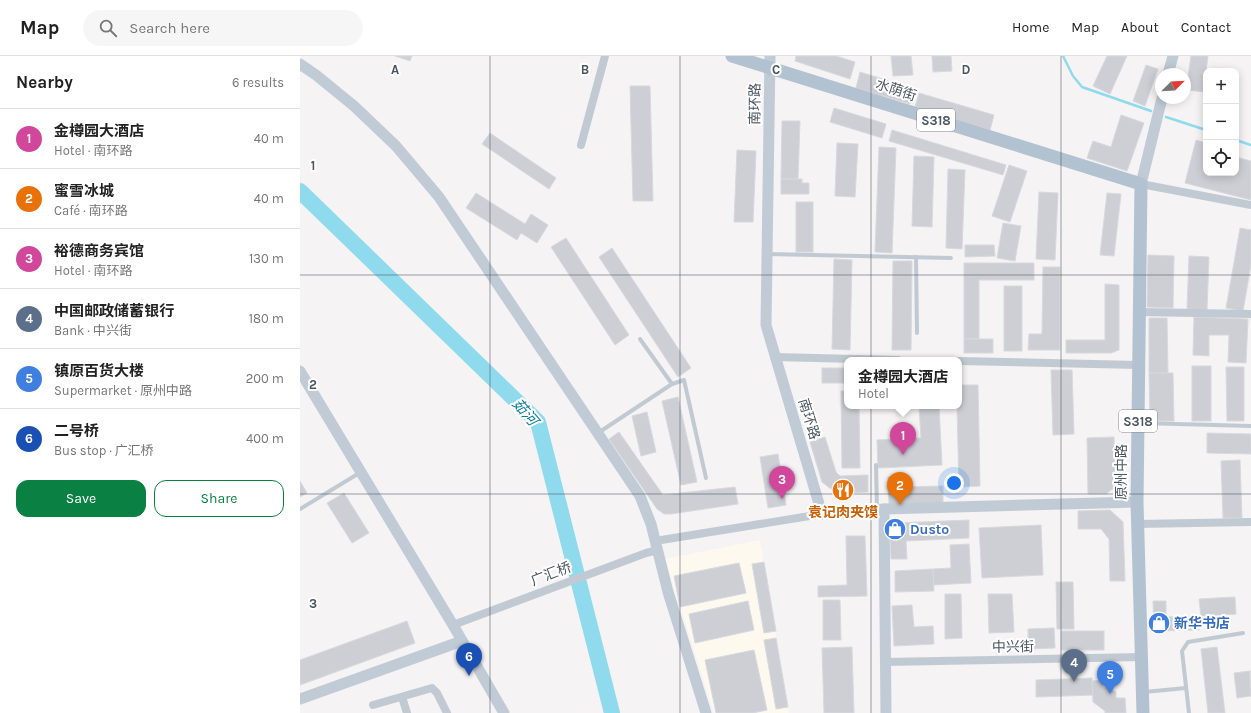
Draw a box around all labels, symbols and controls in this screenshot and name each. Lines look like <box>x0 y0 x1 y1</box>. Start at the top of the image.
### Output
search box <box>83 10 363 46</box>
text: Map <box>20 17 59 39</box>
icon: search <box>97 17 119 39</box>
text: Search here <box>129 19 210 37</box>
text: Home <box>1012 19 1049 36</box>
text: Map <box>1071 19 1099 36</box>
text: About <box>1121 19 1159 36</box>
text: Contact <box>1181 19 1231 36</box>
text: A <box>391 62 399 77</box>
text: B <box>581 62 589 77</box>
text: C <box>772 62 780 77</box>
text: D <box>962 62 971 77</box>
north arrow <box>1155 68 1191 104</box>
map controls <box>1203 68 1239 176</box>
button: + <box>1203 68 1239 104</box>
text: Nearby <box>16 72 73 92</box>
text: 6 results <box>232 75 284 90</box>
street label: 水荫街 <box>873 75 919 105</box>
street label: 南环路 <box>746 83 764 125</box>
button: − <box>1203 104 1239 140</box>
road number: S318 <box>917 109 955 131</box>
text: 金樽园大酒店 <box>54 122 144 140</box>
text: 1 <box>27 131 31 146</box>
text: 40 m <box>254 131 284 146</box>
button: locate <box>1203 140 1239 176</box>
text: Hotel · 南环路 <box>54 143 133 158</box>
text: 1 <box>311 158 315 173</box>
text: 蜜雪冰城 <box>54 182 114 200</box>
text: 2 <box>25 191 33 206</box>
text: 40 m <box>254 191 284 206</box>
text: Café · 南环路 <box>54 203 128 218</box>
text: 裕德商务宾馆 <box>54 242 144 260</box>
text: 3 <box>25 251 33 266</box>
text: 130 m <box>249 251 284 266</box>
text: Hotel · 南环路 <box>54 263 133 278</box>
text: 中国邮政储蓄银行 <box>54 302 174 320</box>
text: 4 <box>25 311 33 326</box>
text: 180 m <box>249 311 284 326</box>
text: Bank · 中兴街 <box>54 323 132 338</box>
popup <box>844 357 962 409</box>
text: 镇原百货大楼 <box>54 362 144 380</box>
text: 金樽园大酒店 <box>858 368 948 386</box>
text: 5 <box>25 371 33 386</box>
text: 200 m <box>246 371 284 386</box>
text: 2 <box>309 377 317 392</box>
text: Supermarket · 原州中路 <box>54 383 192 398</box>
text: Hotel <box>858 386 889 401</box>
water label: 茹河 <box>508 395 544 431</box>
street label: 南环路 <box>795 396 823 442</box>
road number: S318 <box>1119 410 1157 432</box>
text: 二号桥 <box>54 422 99 440</box>
pin: 1 <box>890 422 916 455</box>
text: 6 <box>25 431 33 446</box>
text: 400 m <box>246 431 284 446</box>
text: Bus stop · 广汇桥 <box>54 443 154 458</box>
street label: 原州中路 <box>1113 444 1130 500</box>
pin: 3 <box>769 466 795 499</box>
pin: 2 <box>887 472 913 505</box>
your location <box>944 473 964 493</box>
restaurant icon: 袁记肉夹馍 <box>830 477 856 503</box>
button: Save <box>16 480 146 517</box>
button: Share <box>154 480 284 517</box>
place label: 袁记肉夹馍 <box>808 504 878 521</box>
shop icon: Dusto <box>882 516 908 542</box>
place label: Dusto <box>910 521 949 538</box>
street label: 广汇桥 <box>528 559 574 589</box>
text: 3 <box>309 596 317 611</box>
shop icon: 新华书店 <box>1146 610 1172 636</box>
place label: 新华书店 <box>1174 615 1230 632</box>
street label: 中兴街 <box>992 638 1034 656</box>
pin: 6 <box>456 643 482 676</box>
pin: 4 <box>1061 649 1087 682</box>
pin: 5 <box>1097 661 1123 694</box>

